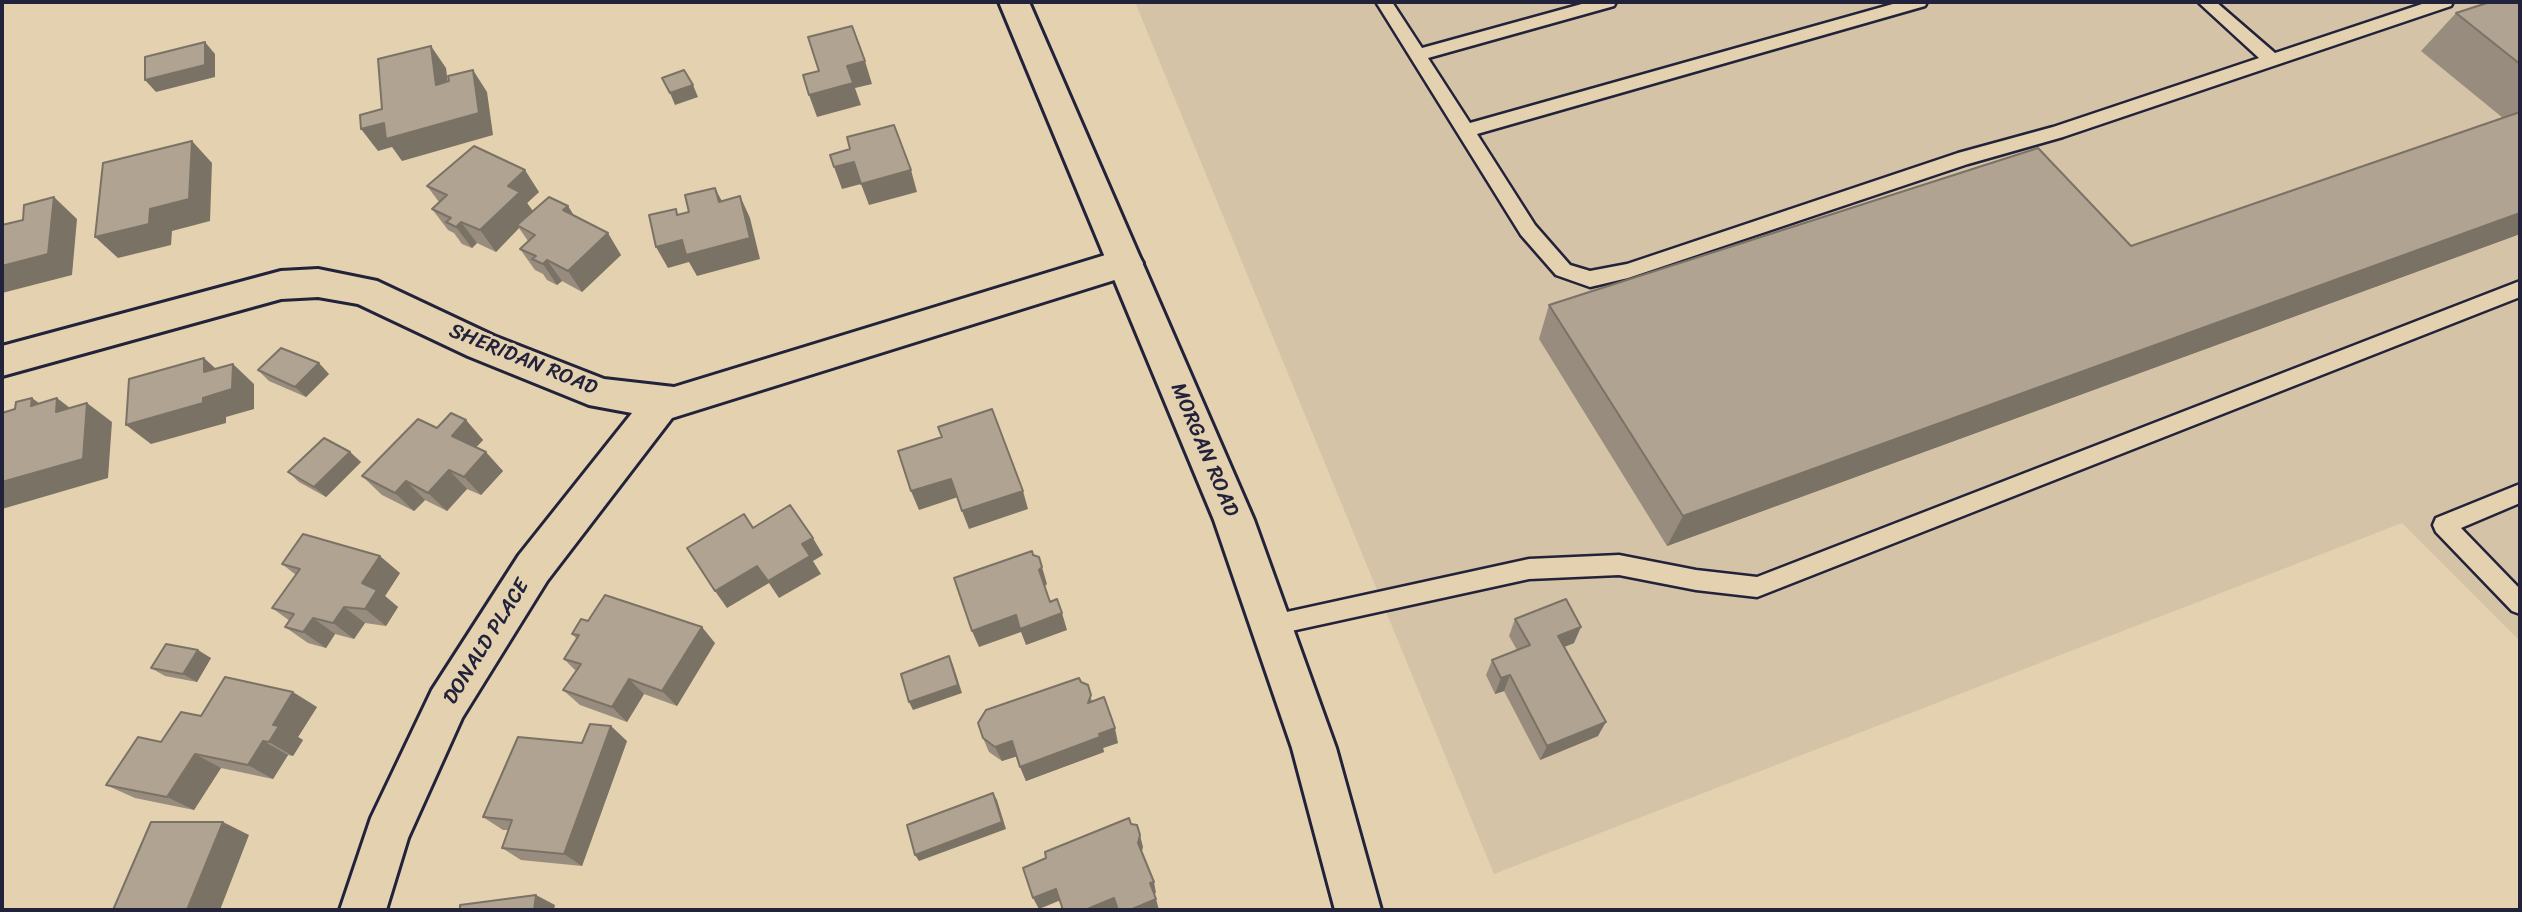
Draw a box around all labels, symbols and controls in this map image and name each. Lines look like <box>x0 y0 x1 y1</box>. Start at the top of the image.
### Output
street label: SHERIDAN ROAD <box>445 319 601 401</box>
street label: MORGAN ROAD <box>1165 379 1243 521</box>
street label: DONALD PLACE <box>438 575 536 709</box>

